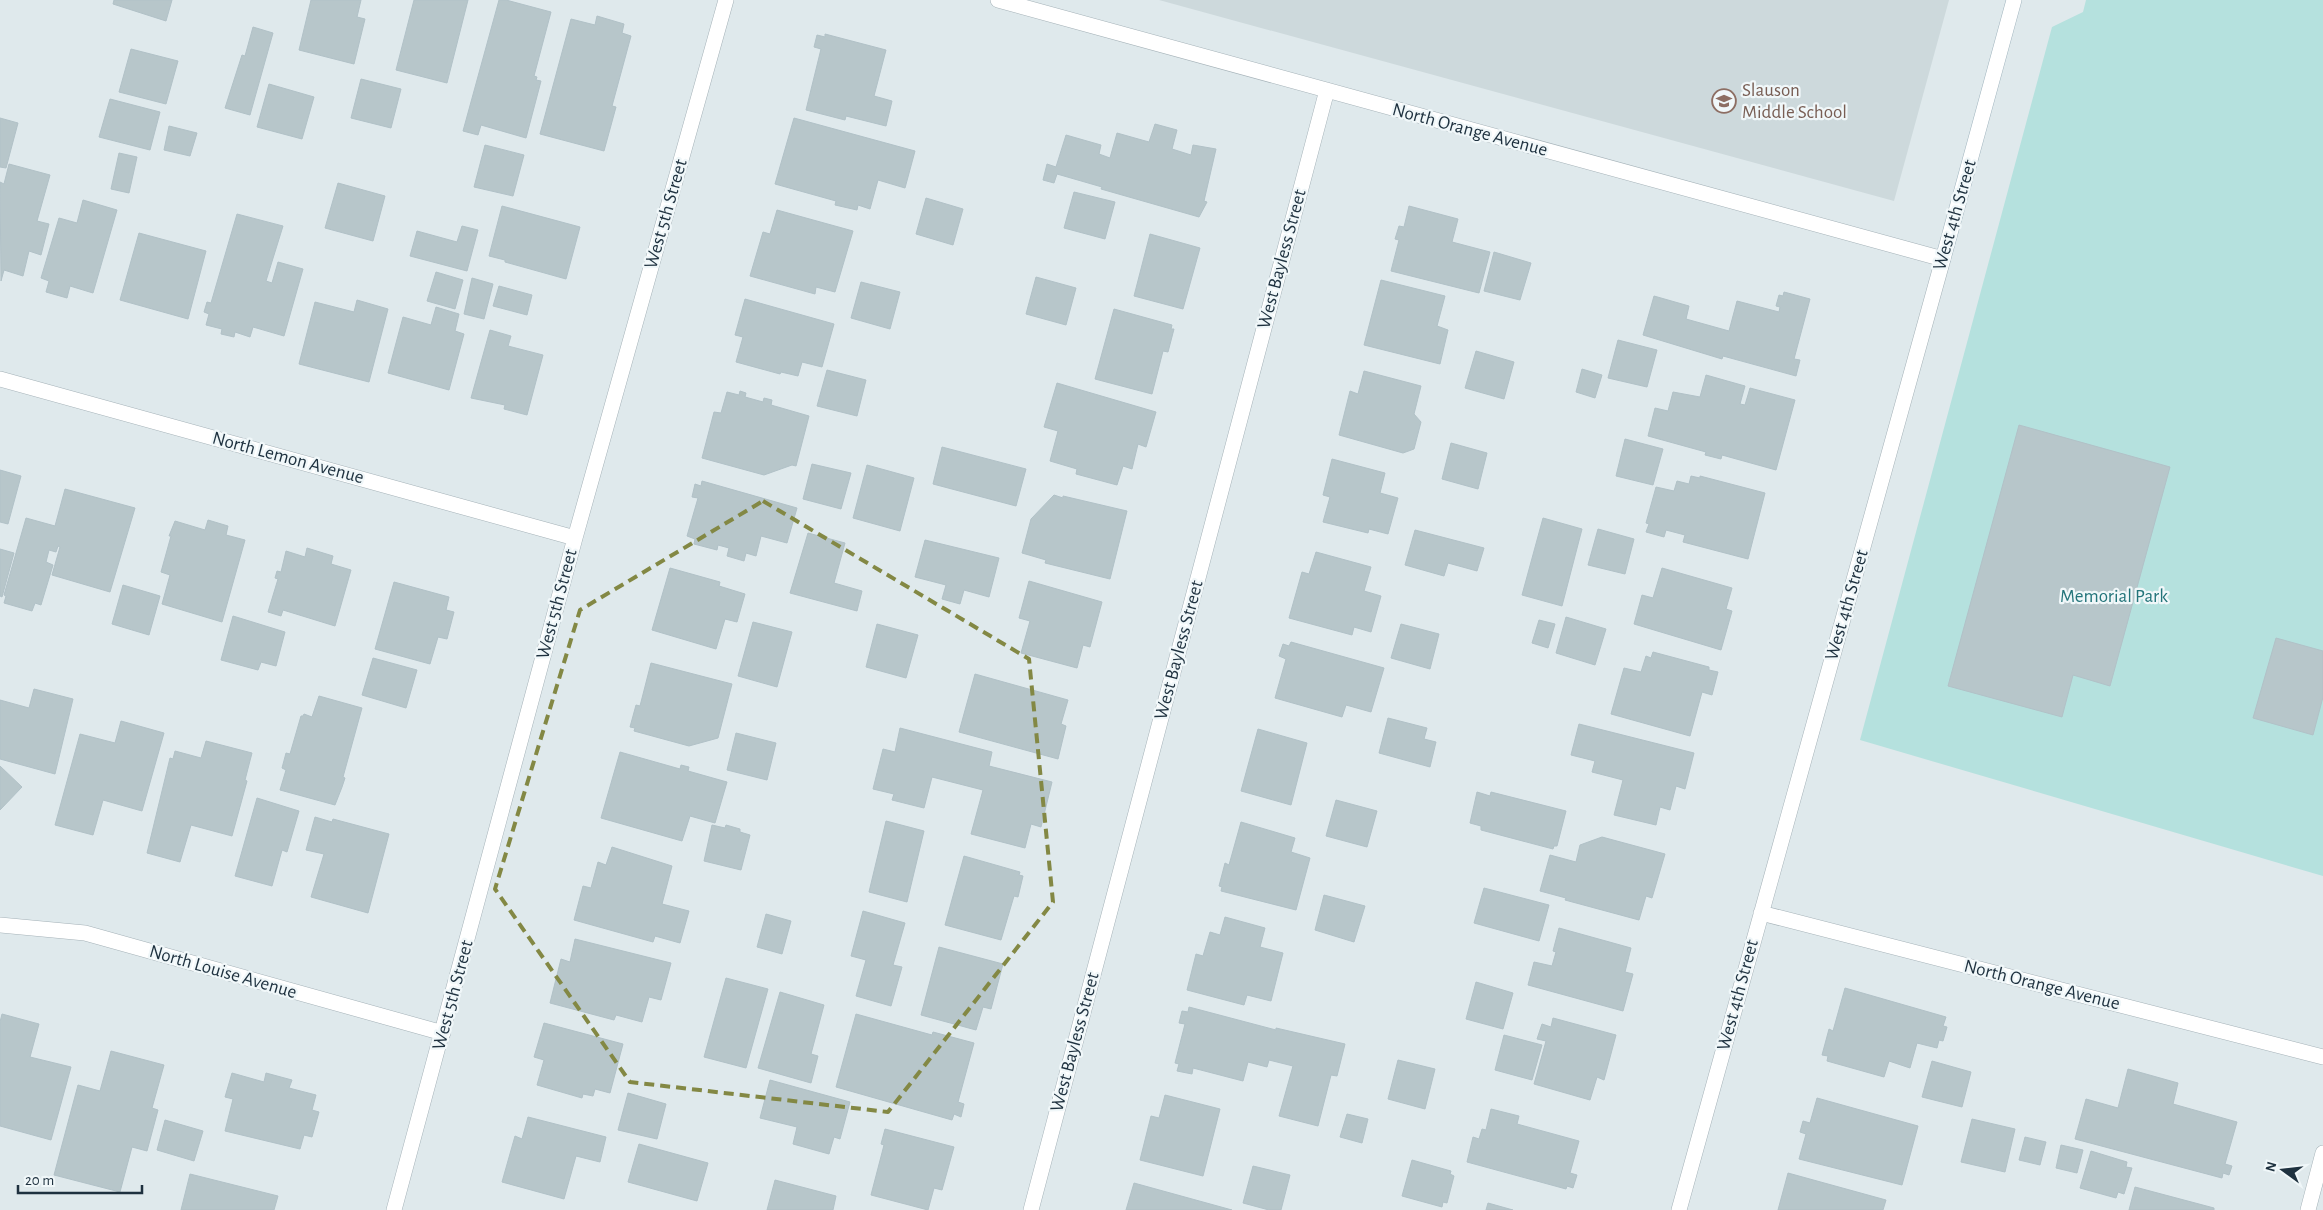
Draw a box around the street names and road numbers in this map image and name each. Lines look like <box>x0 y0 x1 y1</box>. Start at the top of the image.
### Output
street label: North Orange Avenue <box>1390 100 1550 160</box>
street label: West 5th Street <box>641 157 691 271</box>
street label: West 4th Street <box>1930 158 1980 272</box>
street label: West Bayless Street <box>1254 187 1310 331</box>
street label: North Lemon Avenue <box>210 429 366 487</box>
street label: West 5th Street <box>533 547 581 661</box>
street label: West 4th Street <box>1822 548 1872 662</box>
street label: West Bayless Street <box>1151 578 1207 722</box>
street label: West 4th Street <box>1714 937 1762 1053</box>
street label: West 5th Street <box>429 938 477 1052</box>
street label: North Louise Avenue <box>147 942 299 1002</box>
street label: North Orange Avenue <box>1962 956 2122 1014</box>
street label: West Bayless Street <box>1047 970 1103 1114</box>

